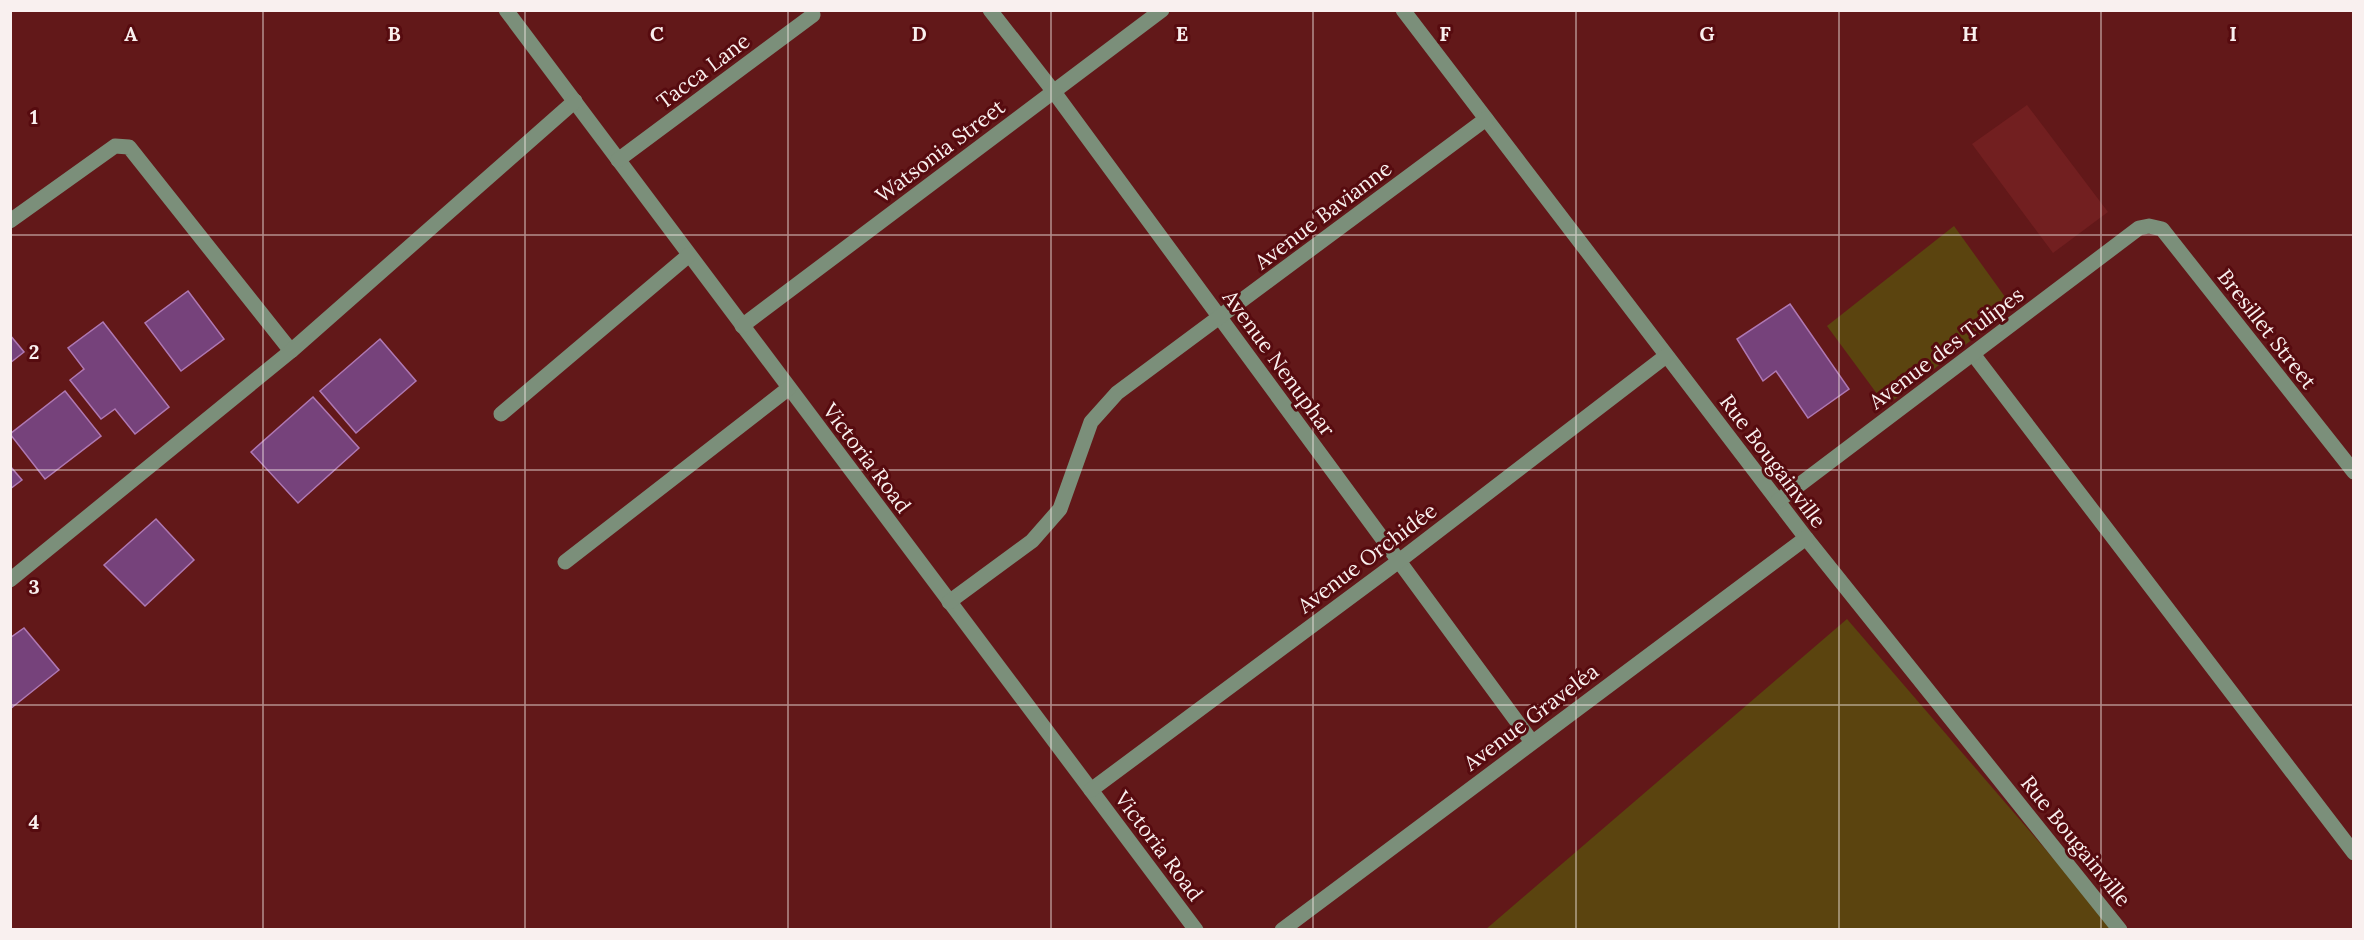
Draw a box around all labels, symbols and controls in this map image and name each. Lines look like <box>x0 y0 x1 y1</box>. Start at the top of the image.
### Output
text: A <box>124 21 138 46</box>
text: B <box>387 21 401 46</box>
text: C <box>650 21 664 46</box>
text: D <box>911 21 927 46</box>
text: E <box>1176 21 1188 46</box>
text: F <box>1439 21 1451 46</box>
text: G <box>1699 21 1715 46</box>
text: H <box>1962 21 1978 46</box>
text: I <box>2229 21 2237 46</box>
street label: Tacca Lane <box>651 27 755 115</box>
street label: Watsonia Street <box>870 93 1011 209</box>
text: 1 <box>30 104 38 129</box>
street label: Avenue Bavianne <box>1248 155 1397 276</box>
street label: Bresillet Street <box>2212 264 2323 395</box>
street label: Avenue des Tulipes <box>1862 281 2029 416</box>
street label: Avenue Nenuphar <box>1216 284 1341 441</box>
text: 2 <box>29 339 39 364</box>
street label: Rue Bougainville <box>1714 389 1832 533</box>
street label: Victoria Road <box>816 397 917 518</box>
street label: Avenue Orchidée <box>1291 497 1442 620</box>
text: 3 <box>28 574 40 599</box>
street label: Avenue Graveléa <box>1457 657 1604 777</box>
street label: Rue Bougainville <box>2015 770 2137 912</box>
street label: Victoria Road <box>1108 785 1209 906</box>
text: 4 <box>29 809 40 834</box>

